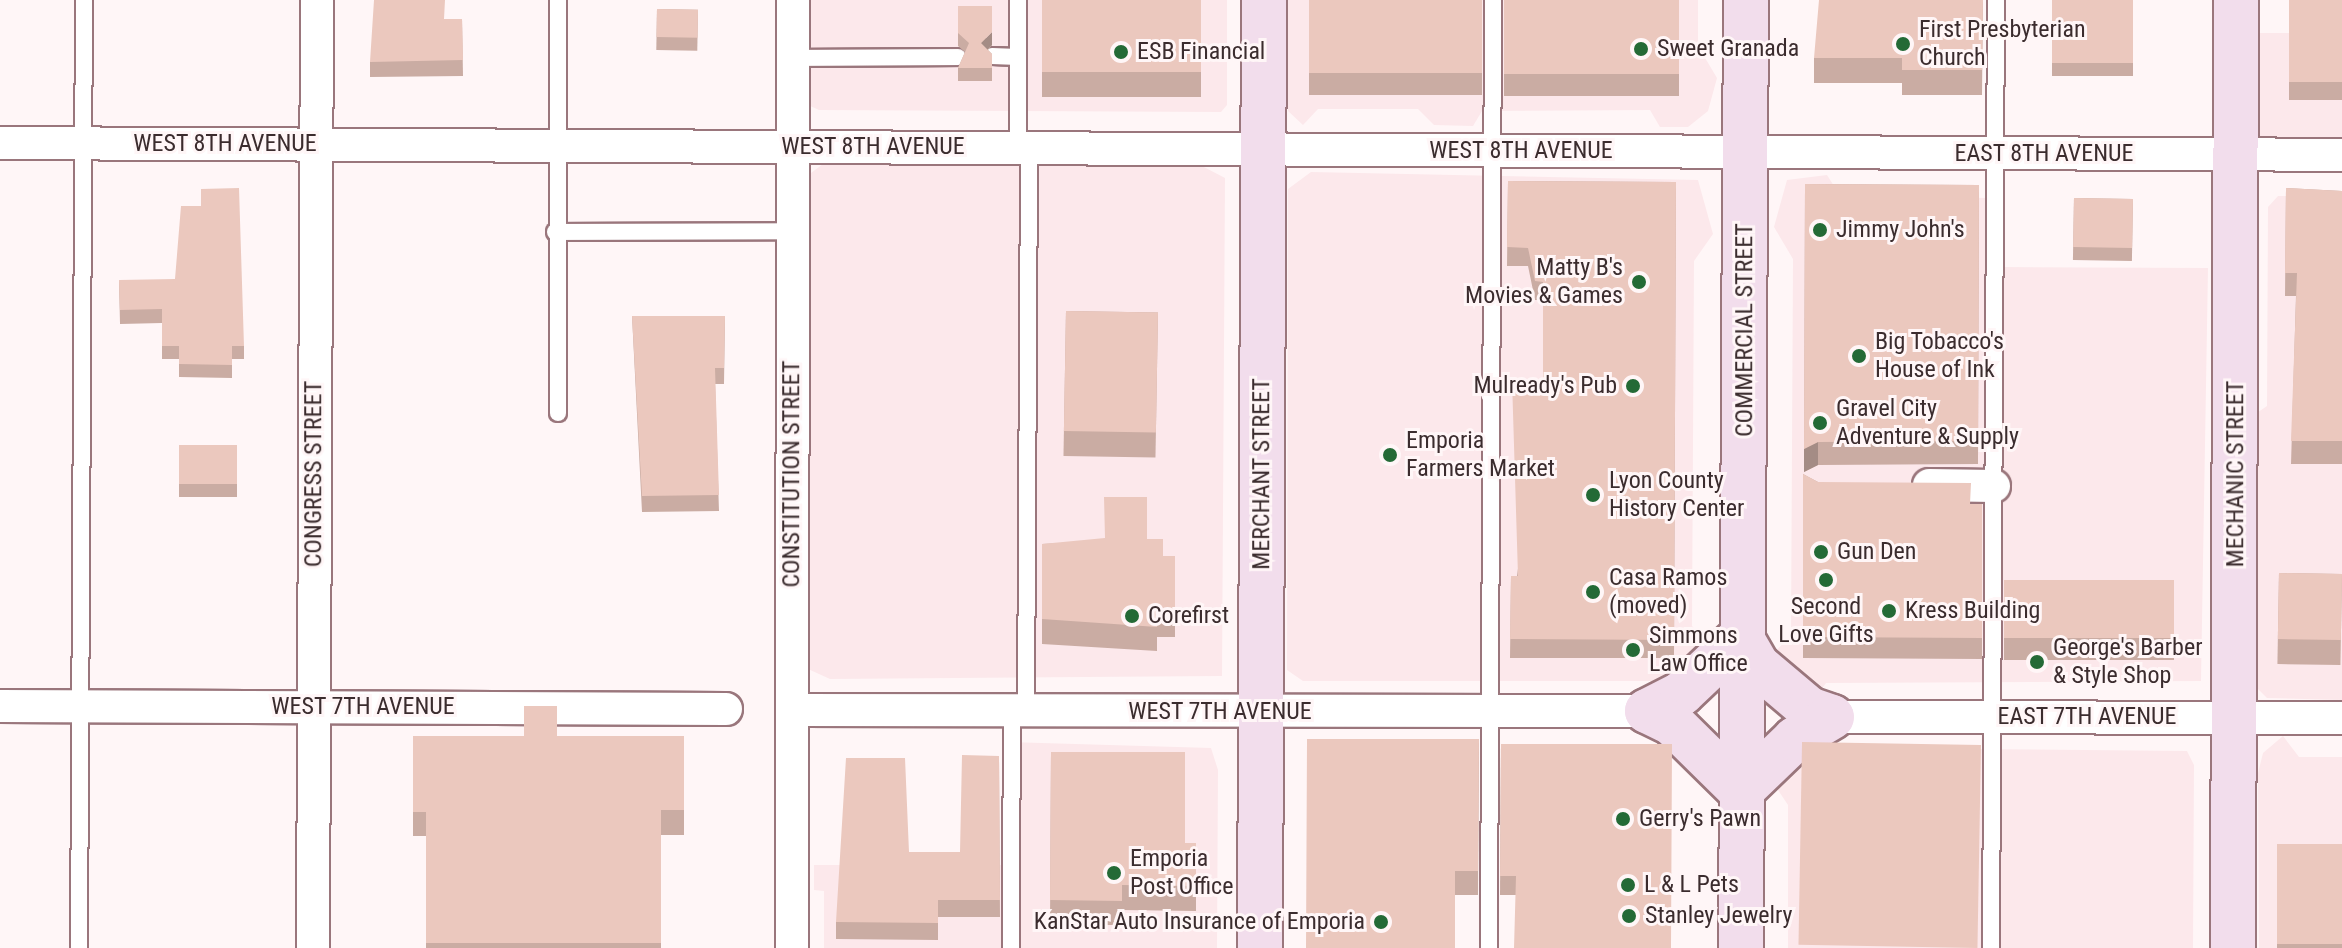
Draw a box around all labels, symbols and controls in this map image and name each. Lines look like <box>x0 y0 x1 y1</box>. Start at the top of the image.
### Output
place label: First Presbyterian Church <box>1919 16 2086 72</box>
place label: Sweet Granada <box>1657 35 1799 63</box>
marker: First Presbyterian Church <box>1894 35 1912 53</box>
place label: ESB Financial <box>1137 38 1265 66</box>
marker: Sweet Granada <box>1632 40 1650 58</box>
marker: ESB Financial <box>1112 43 1130 61</box>
street label: WEST 8TH AVENUE <box>133 130 317 158</box>
street label: WEST 8TH AVENUE <box>781 133 965 161</box>
street label: WEST 8TH AVENUE <box>1429 137 1613 165</box>
street label: EAST 8TH AVENUE <box>1954 140 2134 168</box>
place label: Jimmy John's <box>1836 216 1965 244</box>
marker: Jimmy John's <box>1811 221 1829 239</box>
street label: COMMERCIAL STREET <box>1731 223 1759 437</box>
place label: Matty B's Movies & Games <box>1465 254 1623 310</box>
marker: Matty B's Movies & Games <box>1630 273 1648 291</box>
place label: Big Tobacco's House of Ink <box>1875 328 2004 384</box>
marker: Big Tobacco's House of Ink <box>1850 347 1868 365</box>
street label: CONSTITUTION STREET <box>778 360 806 588</box>
place label: Mulready's Pub <box>1473 372 1617 400</box>
marker: Mulready's Pub <box>1624 377 1642 395</box>
street label: MERCHANT STREET <box>1248 378 1276 570</box>
street label: CONGRESS STREET <box>300 381 328 567</box>
street label: MECHANIC STREET <box>2222 381 2250 567</box>
place label: Gravel City Adventure & Supply <box>1836 395 2019 451</box>
marker: Gravel City Adventure & Supply <box>1811 414 1829 432</box>
place label: Emporia Farmers Market <box>1406 427 1555 483</box>
marker: Emporia Farmers Market <box>1381 446 1399 464</box>
place label: Lyon County History Center <box>1609 467 1744 523</box>
marker: Lyon County History Center <box>1584 486 1602 504</box>
place label: Gun Den <box>1837 538 1916 566</box>
marker: Gun Den <box>1812 543 1830 561</box>
place label: Casa Ramos (moved) <box>1609 564 1727 620</box>
marker: Second Love Gifts <box>1817 571 1835 589</box>
marker: Casa Ramos (moved) <box>1584 583 1602 601</box>
place label: Second Love Gifts <box>1778 593 1874 649</box>
place label: Kress Building <box>1905 597 2040 625</box>
place label: Corefirst <box>1148 602 1229 630</box>
marker: Kress Building <box>1880 602 1898 620</box>
marker: Corefirst <box>1123 607 1141 625</box>
place label: Simmons Law Office <box>1649 622 1748 678</box>
place label: George's Barber & Style Shop <box>2053 634 2203 690</box>
marker: Simmons Law Office <box>1624 641 1642 659</box>
marker: George's Barber & Style Shop <box>2028 653 2046 671</box>
street label: WEST 7TH AVENUE <box>271 693 455 721</box>
street label: WEST 7TH AVENUE <box>1128 698 1312 726</box>
street label: EAST 7TH AVENUE <box>1997 703 2177 731</box>
place label: Gerry's Pawn <box>1639 805 1761 833</box>
marker: Gerry's Pawn <box>1614 810 1632 828</box>
place label: Emporia Post Office <box>1130 845 1233 901</box>
marker: Emporia Post Office <box>1105 864 1123 882</box>
place label: L & L Pets <box>1644 871 1739 899</box>
marker: L & L Pets <box>1619 876 1637 894</box>
place label: Stanley Jewelry <box>1645 902 1793 930</box>
marker: Stanley Jewelry <box>1620 907 1638 925</box>
place label: KanStar Auto Insurance of Emporia <box>1034 908 1365 936</box>
marker: KanStar Auto Insurance of Emporia <box>1372 913 1390 931</box>

